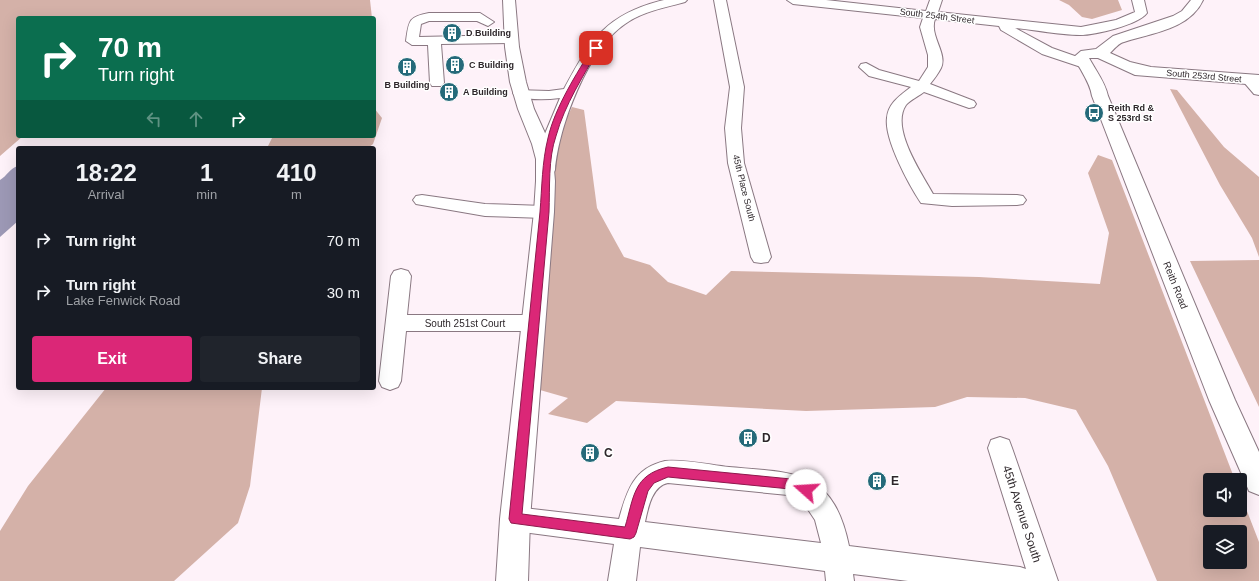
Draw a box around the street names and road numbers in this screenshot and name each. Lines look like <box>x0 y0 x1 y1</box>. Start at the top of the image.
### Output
street label: South 254th Street <box>899 6 975 26</box>
street label: South 253rd Street <box>1166 68 1243 84</box>
street label: 45th Place South <box>731 154 757 222</box>
street label: Reith Road <box>1161 260 1190 310</box>
street label: South 251st Court <box>425 318 506 329</box>
street label: 45th Avenue South <box>1000 464 1044 564</box>

